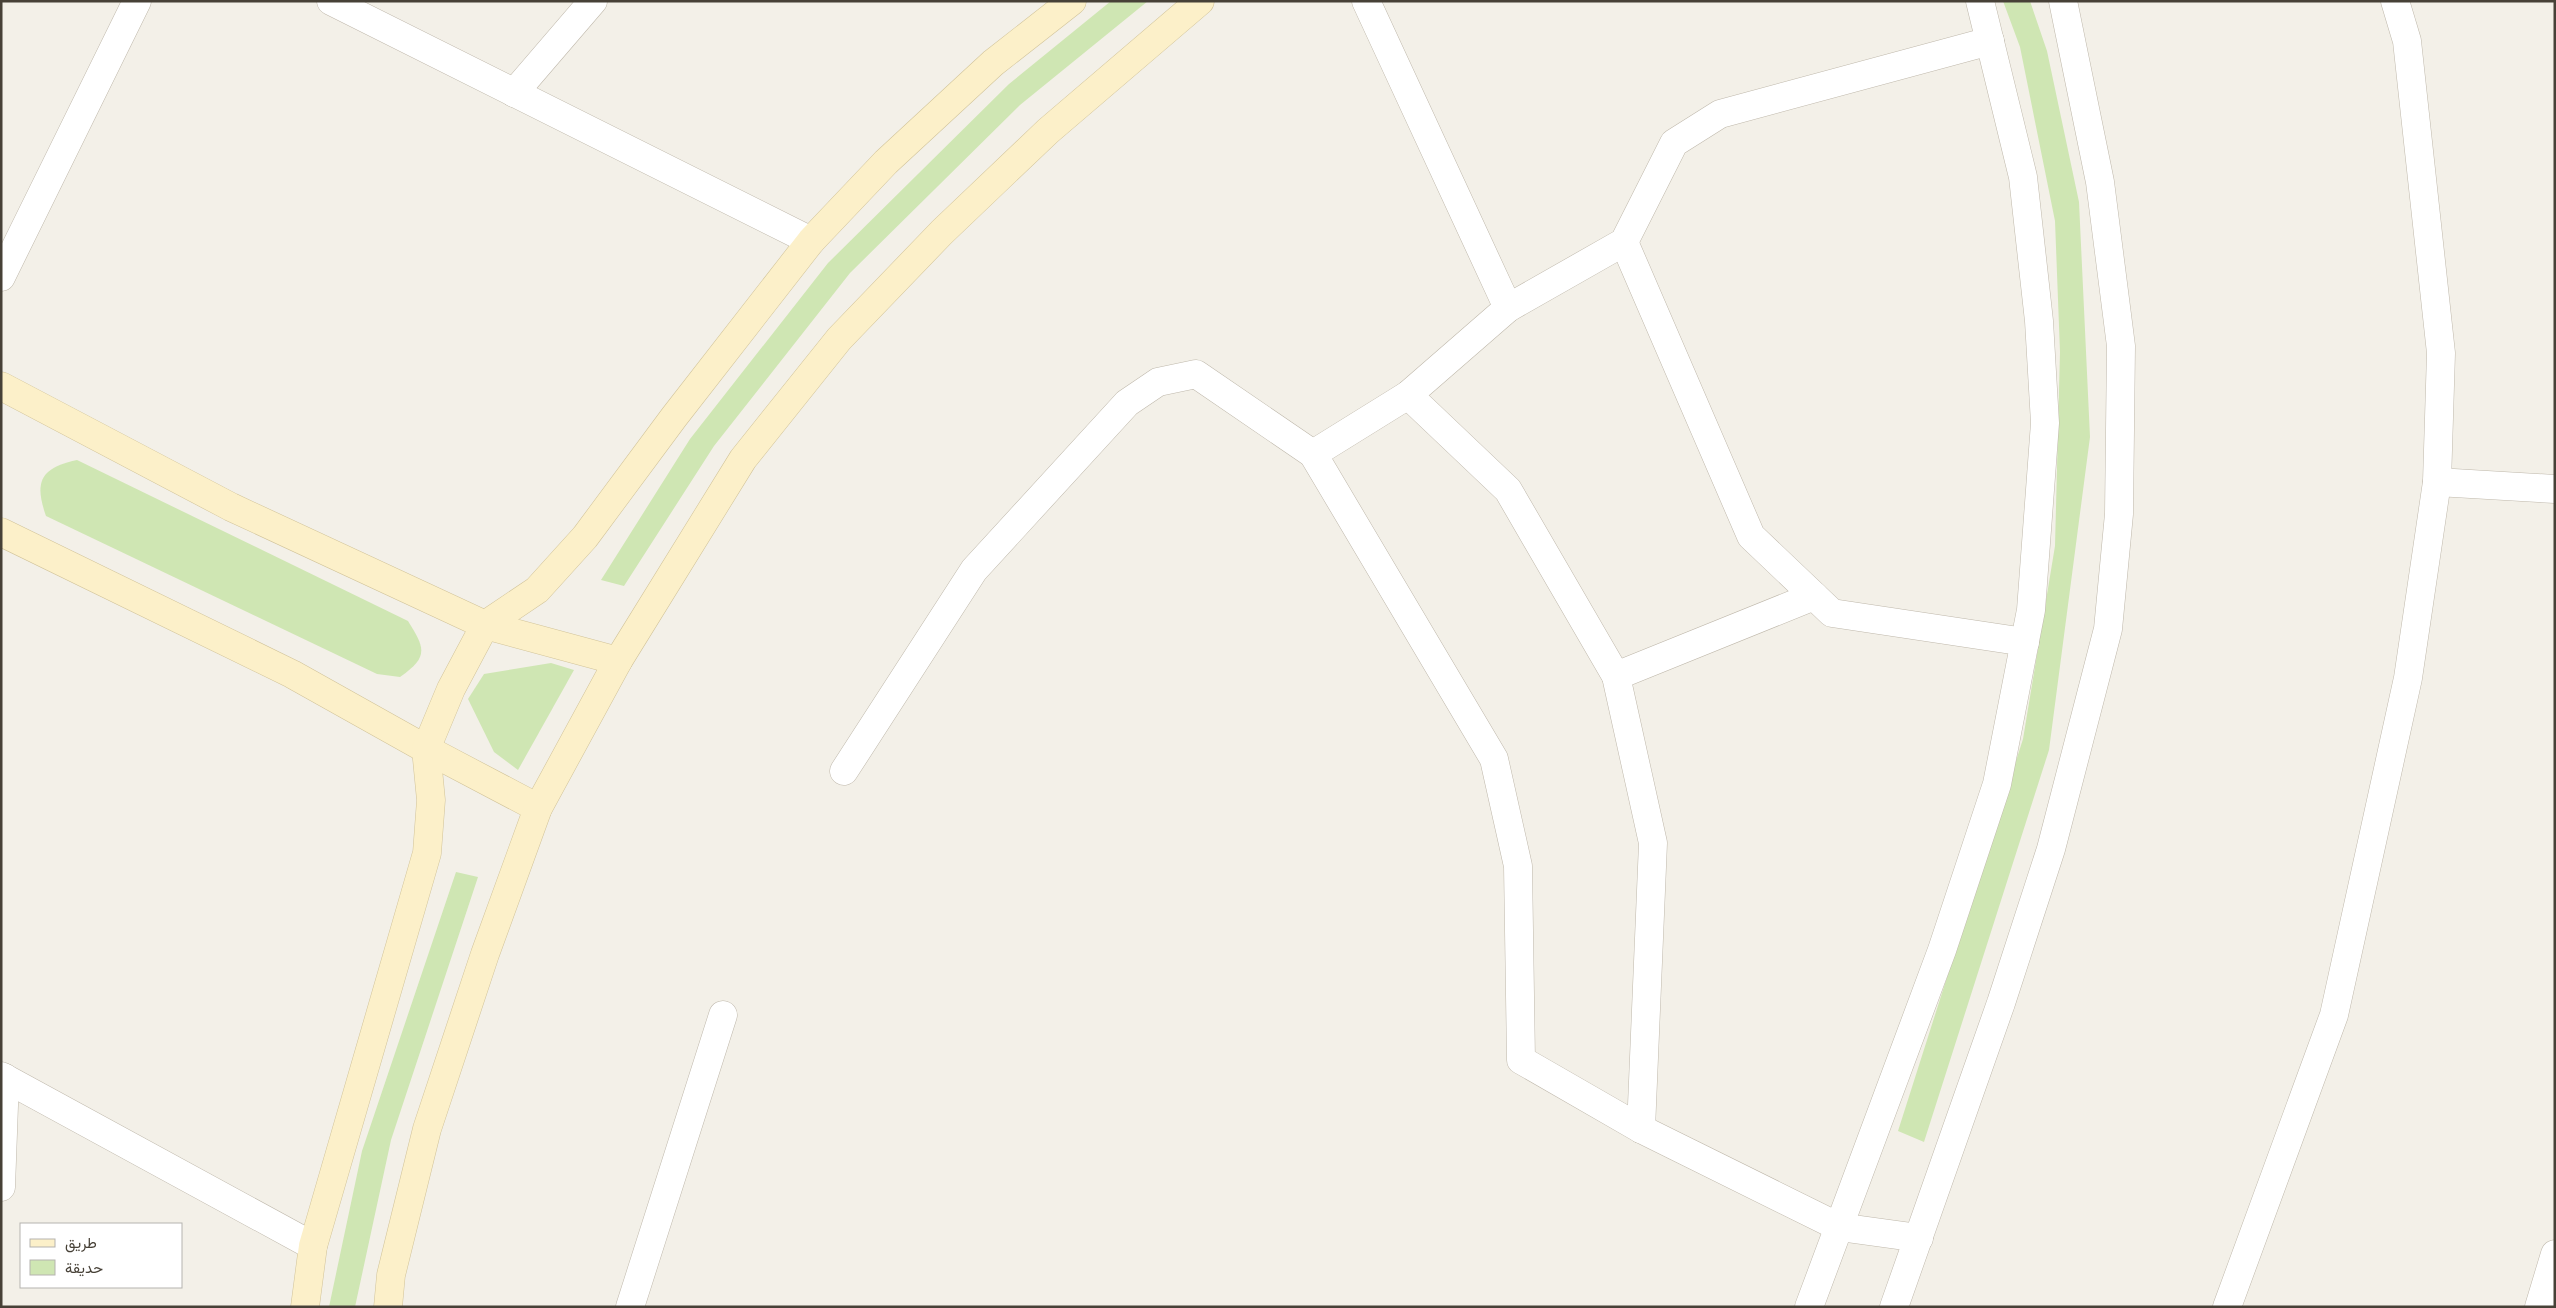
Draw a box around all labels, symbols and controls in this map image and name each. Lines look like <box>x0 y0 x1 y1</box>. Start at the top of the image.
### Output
legend <box>20 1223 182 1288</box>
text: طريق <box>65 1233 97 1253</box>
text: حديقة <box>65 1258 103 1277</box>

